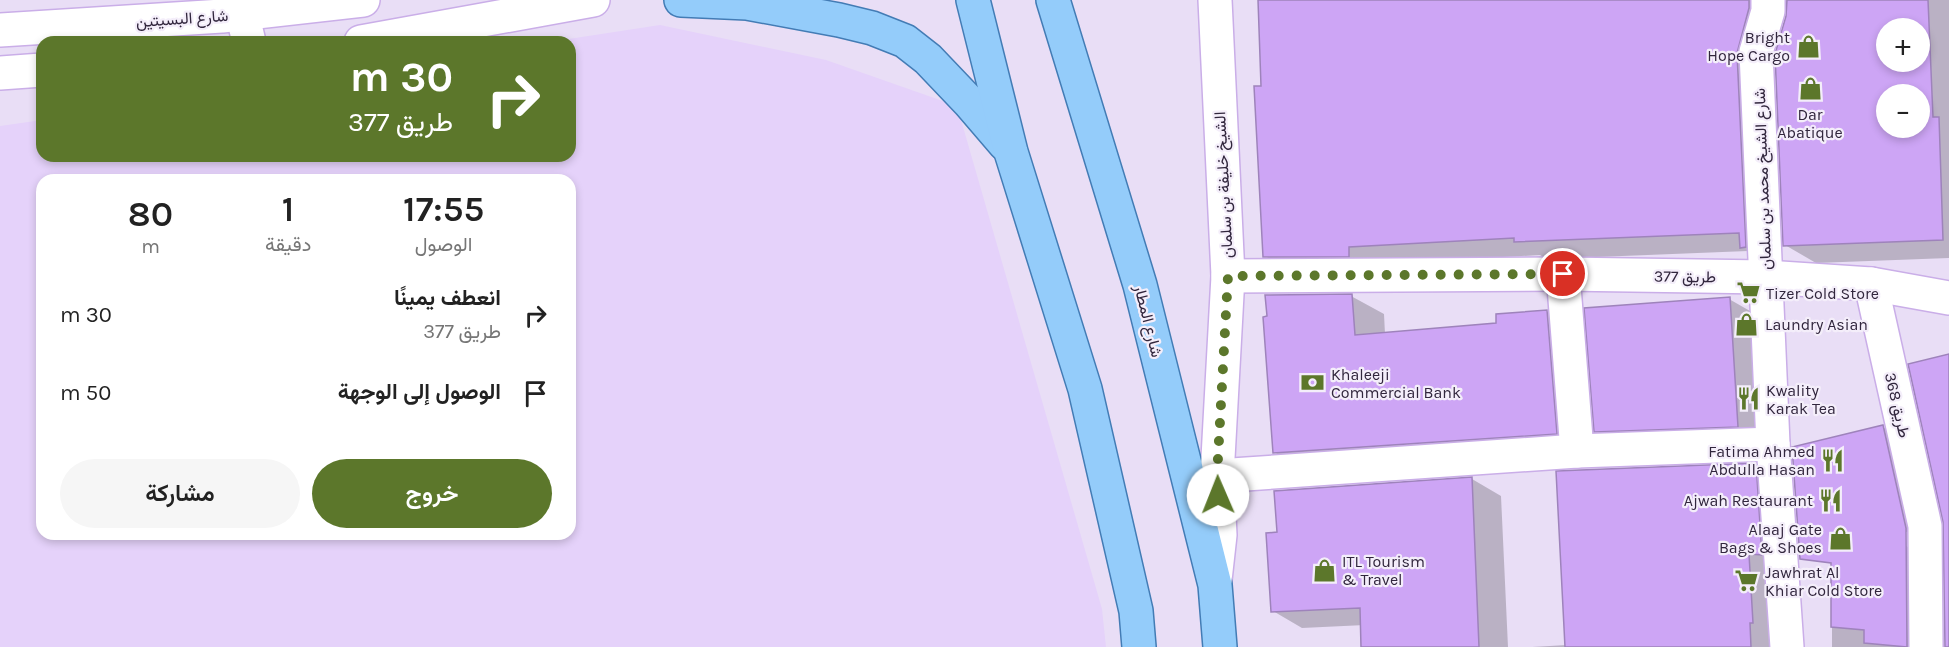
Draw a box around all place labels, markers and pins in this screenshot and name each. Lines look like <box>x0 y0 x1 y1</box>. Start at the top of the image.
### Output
place label: Bright Hope Cargo <box>1707 28 1790 65</box>
shop icon: Bright Hope Cargo <box>1795 33 1821 59</box>
shop icon: Dar Abatique <box>1797 76 1823 102</box>
place label: Dar Abatique <box>1777 105 1843 142</box>
pin <box>1537 248 1588 299</box>
supermarket icon: Tizer Cold Store <box>1735 280 1761 306</box>
place label: Tizer Cold Store <box>1766 284 1879 303</box>
shop icon: Laundry Asian <box>1734 311 1760 337</box>
place label: Laundry Asian <box>1765 315 1868 334</box>
place label: Khaleeji Commercial Bank <box>1331 365 1461 402</box>
bank icon: Khaleeji Commercial Bank <box>1300 370 1326 396</box>
place label: Kwality Karak Tea <box>1766 381 1836 418</box>
restaurant icon: Kwality Karak Tea <box>1735 386 1761 412</box>
place label: Fatima Ahmed Abdulla Hasan <box>1708 442 1815 479</box>
restaurant icon: Fatima Ahmed Abdulla Hasan <box>1820 447 1846 473</box>
restaurant icon: Ajwah Restaurant <box>1818 487 1844 513</box>
place label: Ajwah Restaurant <box>1684 491 1813 510</box>
place label: Alaaj Gate Bags & Shoes <box>1719 520 1822 557</box>
shop icon: Alaaj Gate Bags & Shoes <box>1827 525 1853 551</box>
place label: ITL Tourism & Travel <box>1342 552 1425 589</box>
shop icon: ITL Tourism & Travel <box>1311 557 1337 583</box>
place label: Jawhrat Al Khiar Cold Store <box>1765 563 1882 600</box>
supermarket icon: Jawhrat Al Khiar Cold Store <box>1734 568 1760 594</box>

